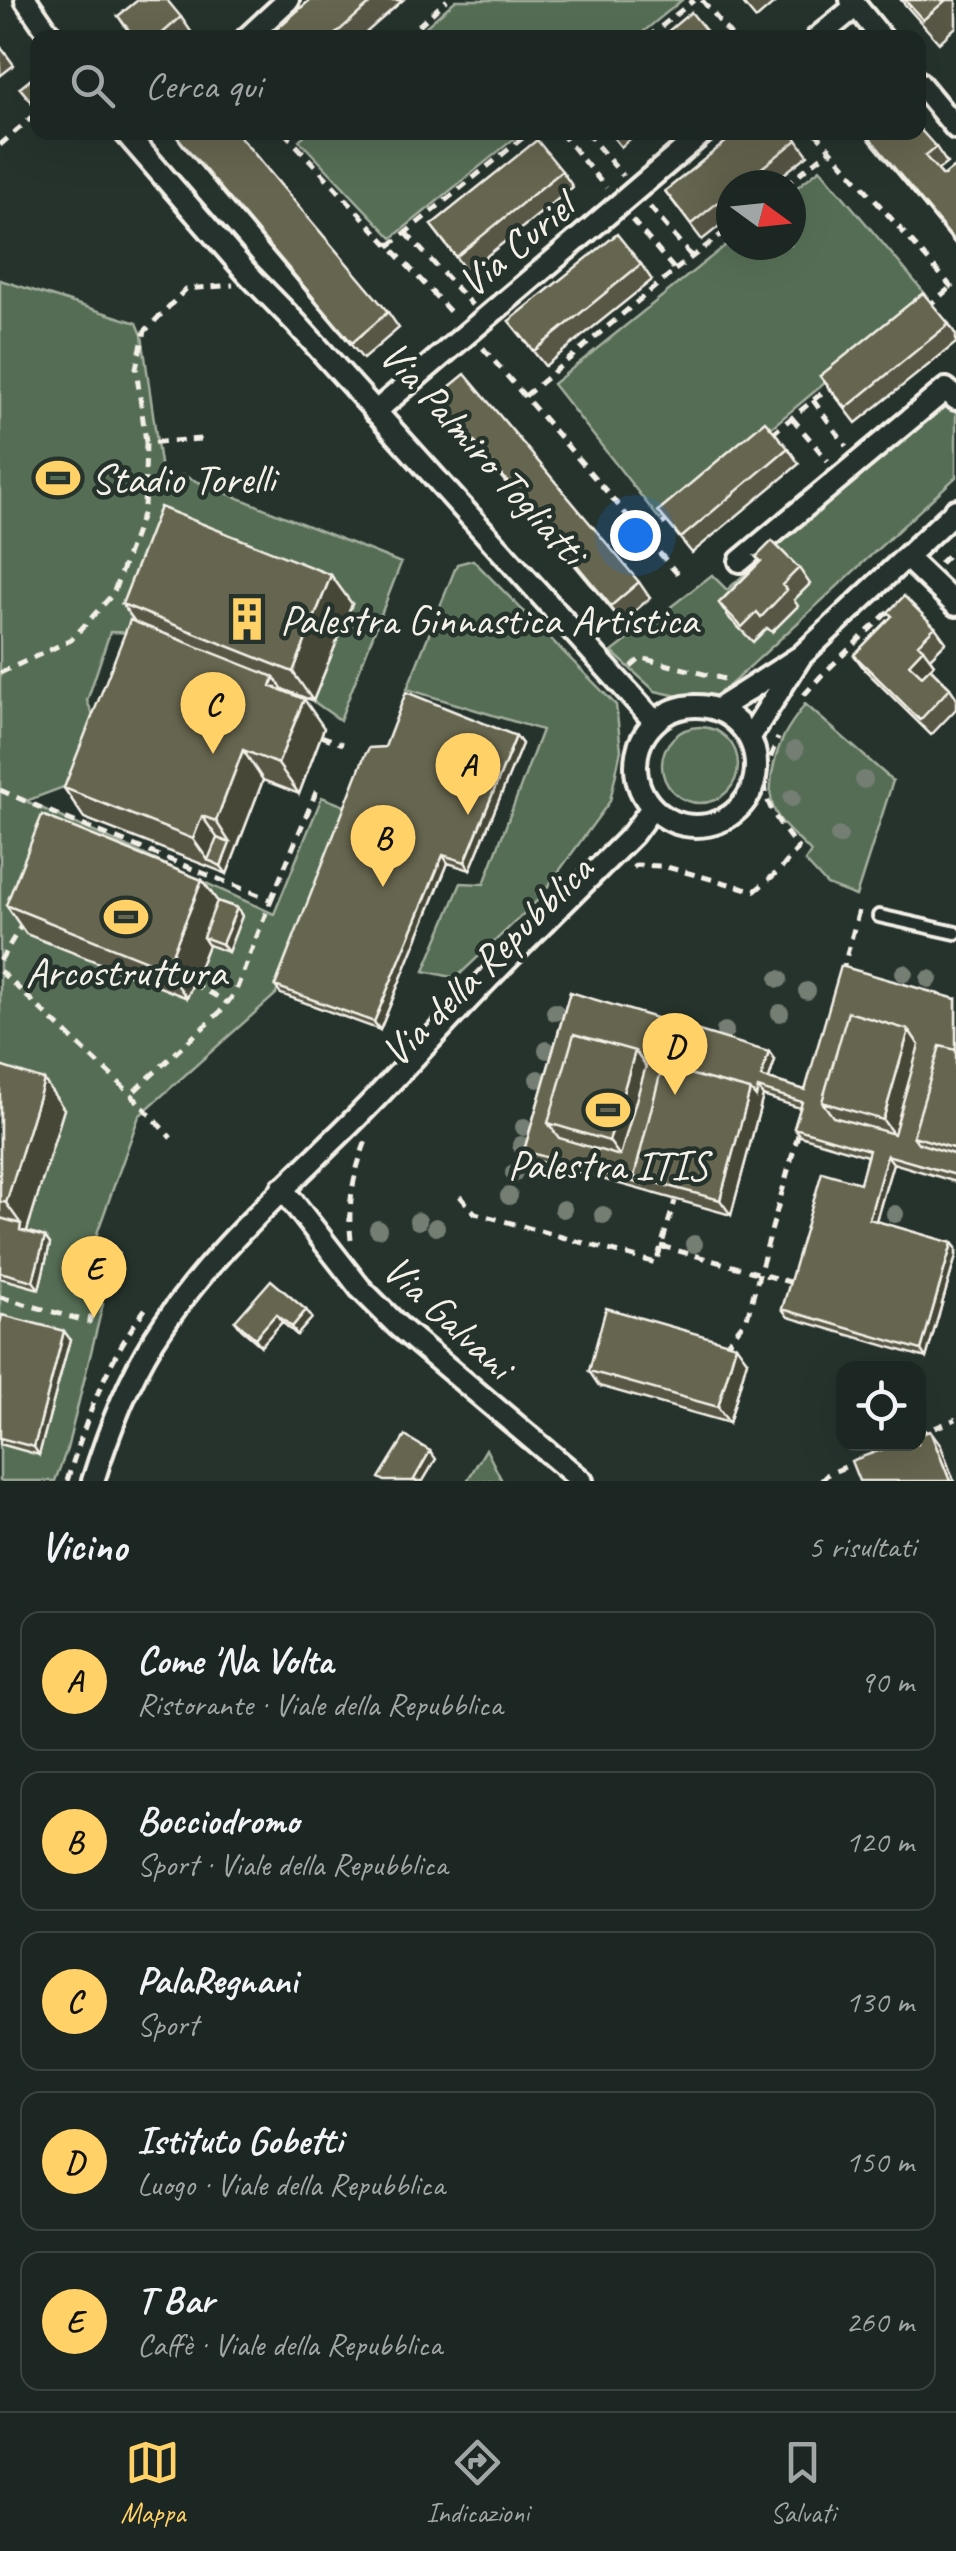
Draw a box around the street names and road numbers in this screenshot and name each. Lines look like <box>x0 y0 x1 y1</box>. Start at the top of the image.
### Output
street label: Via Curiel <box>447 177 590 309</box>
street label: Via Palmiro Togliatti <box>368 330 601 580</box>
street label: Via della Repubblica <box>370 842 607 1078</box>
street label: Via Galvani <box>372 1243 528 1394</box>

